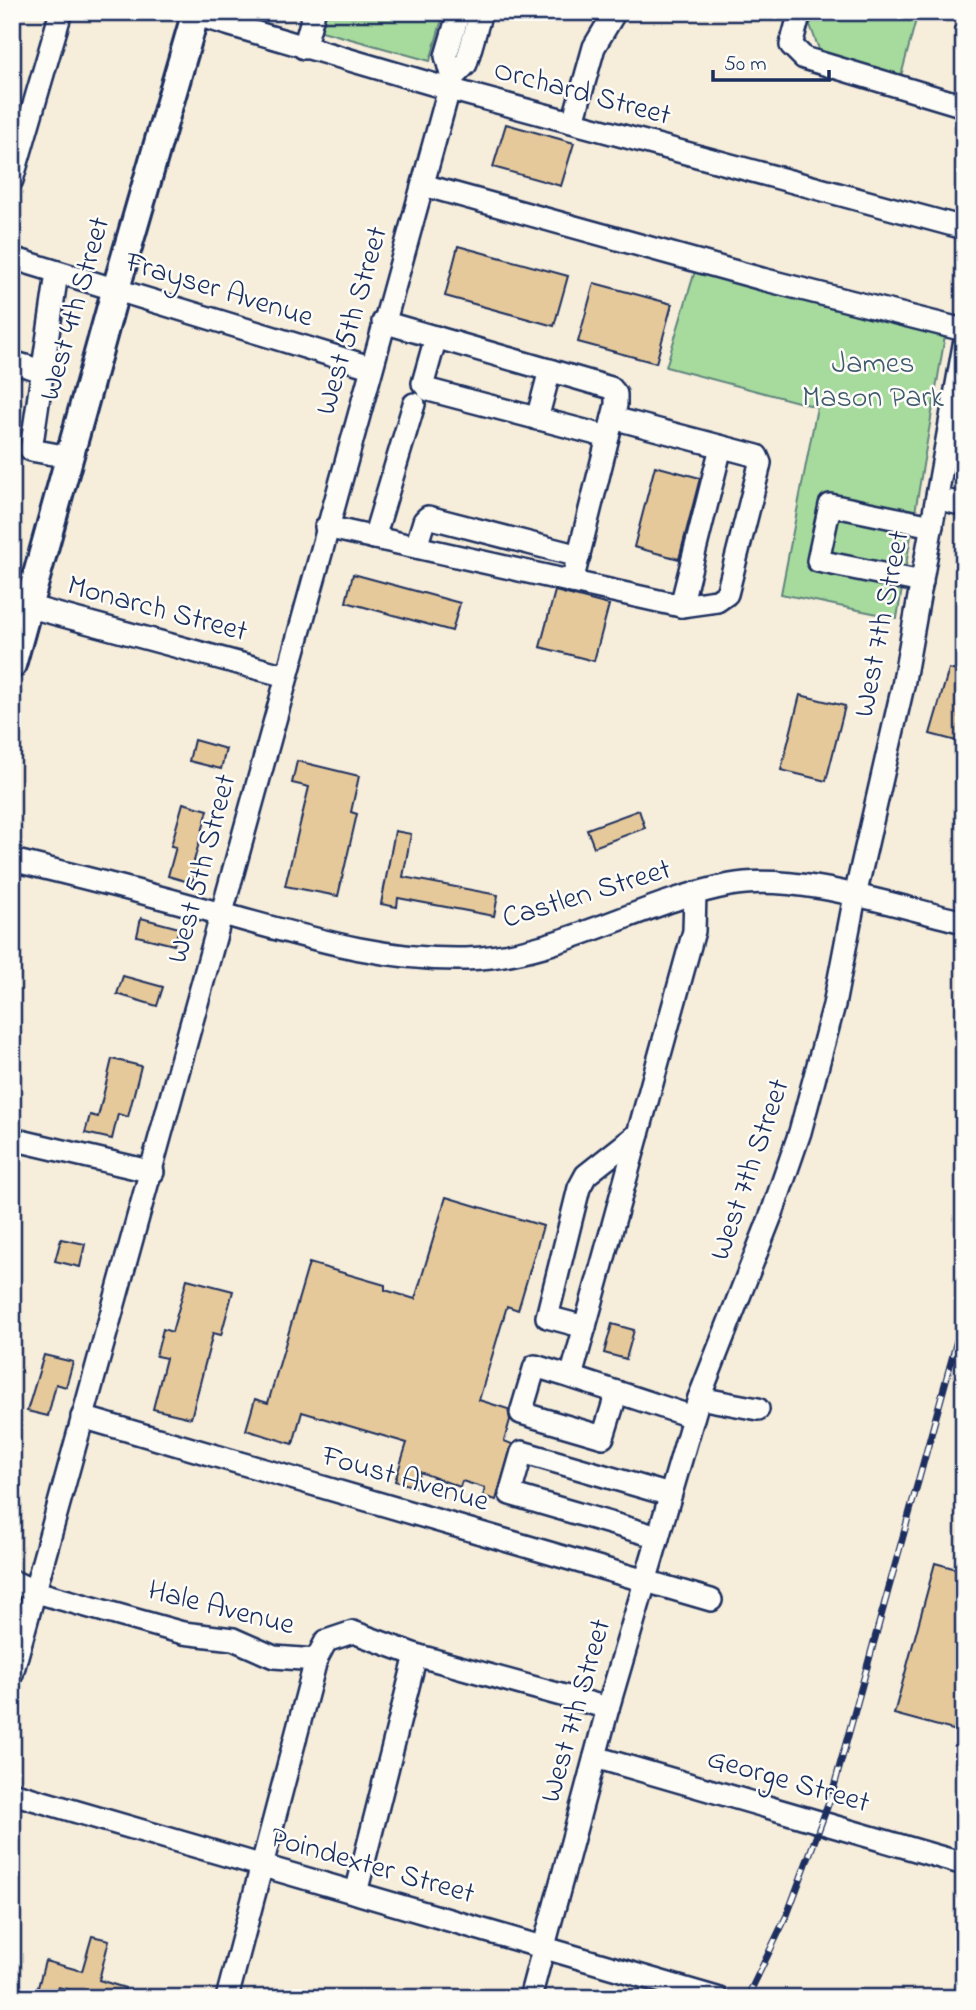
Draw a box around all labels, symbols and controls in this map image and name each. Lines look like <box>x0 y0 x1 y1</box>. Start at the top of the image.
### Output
scale bar <box>713 38 829 82</box>
street label: Orchard Street <box>488 49 676 139</box>
text: 50 m <box>724 50 767 80</box>
street label: West 4th Street <box>29 212 123 406</box>
street label: West 5th Street <box>305 222 401 420</box>
street label: Frayser Avenue <box>119 241 319 341</box>
park label: James Mason Park <box>802 343 945 421</box>
street label: West 7th Street <box>843 527 923 721</box>
street label: Monarch Street <box>62 565 252 655</box>
street label: West 5th Street <box>157 770 249 968</box>
street label: Castlen Street <box>497 848 677 942</box>
street label: West 7th Street <box>699 1073 803 1267</box>
street label: Foust Avenue <box>315 1435 494 1525</box>
street label: Hale Avenue <box>143 1570 299 1649</box>
street label: West 7th Street <box>530 1614 624 1808</box>
street label: George Street <box>702 1738 874 1826</box>
street label: Poindexter Street <box>265 1817 479 1917</box>

